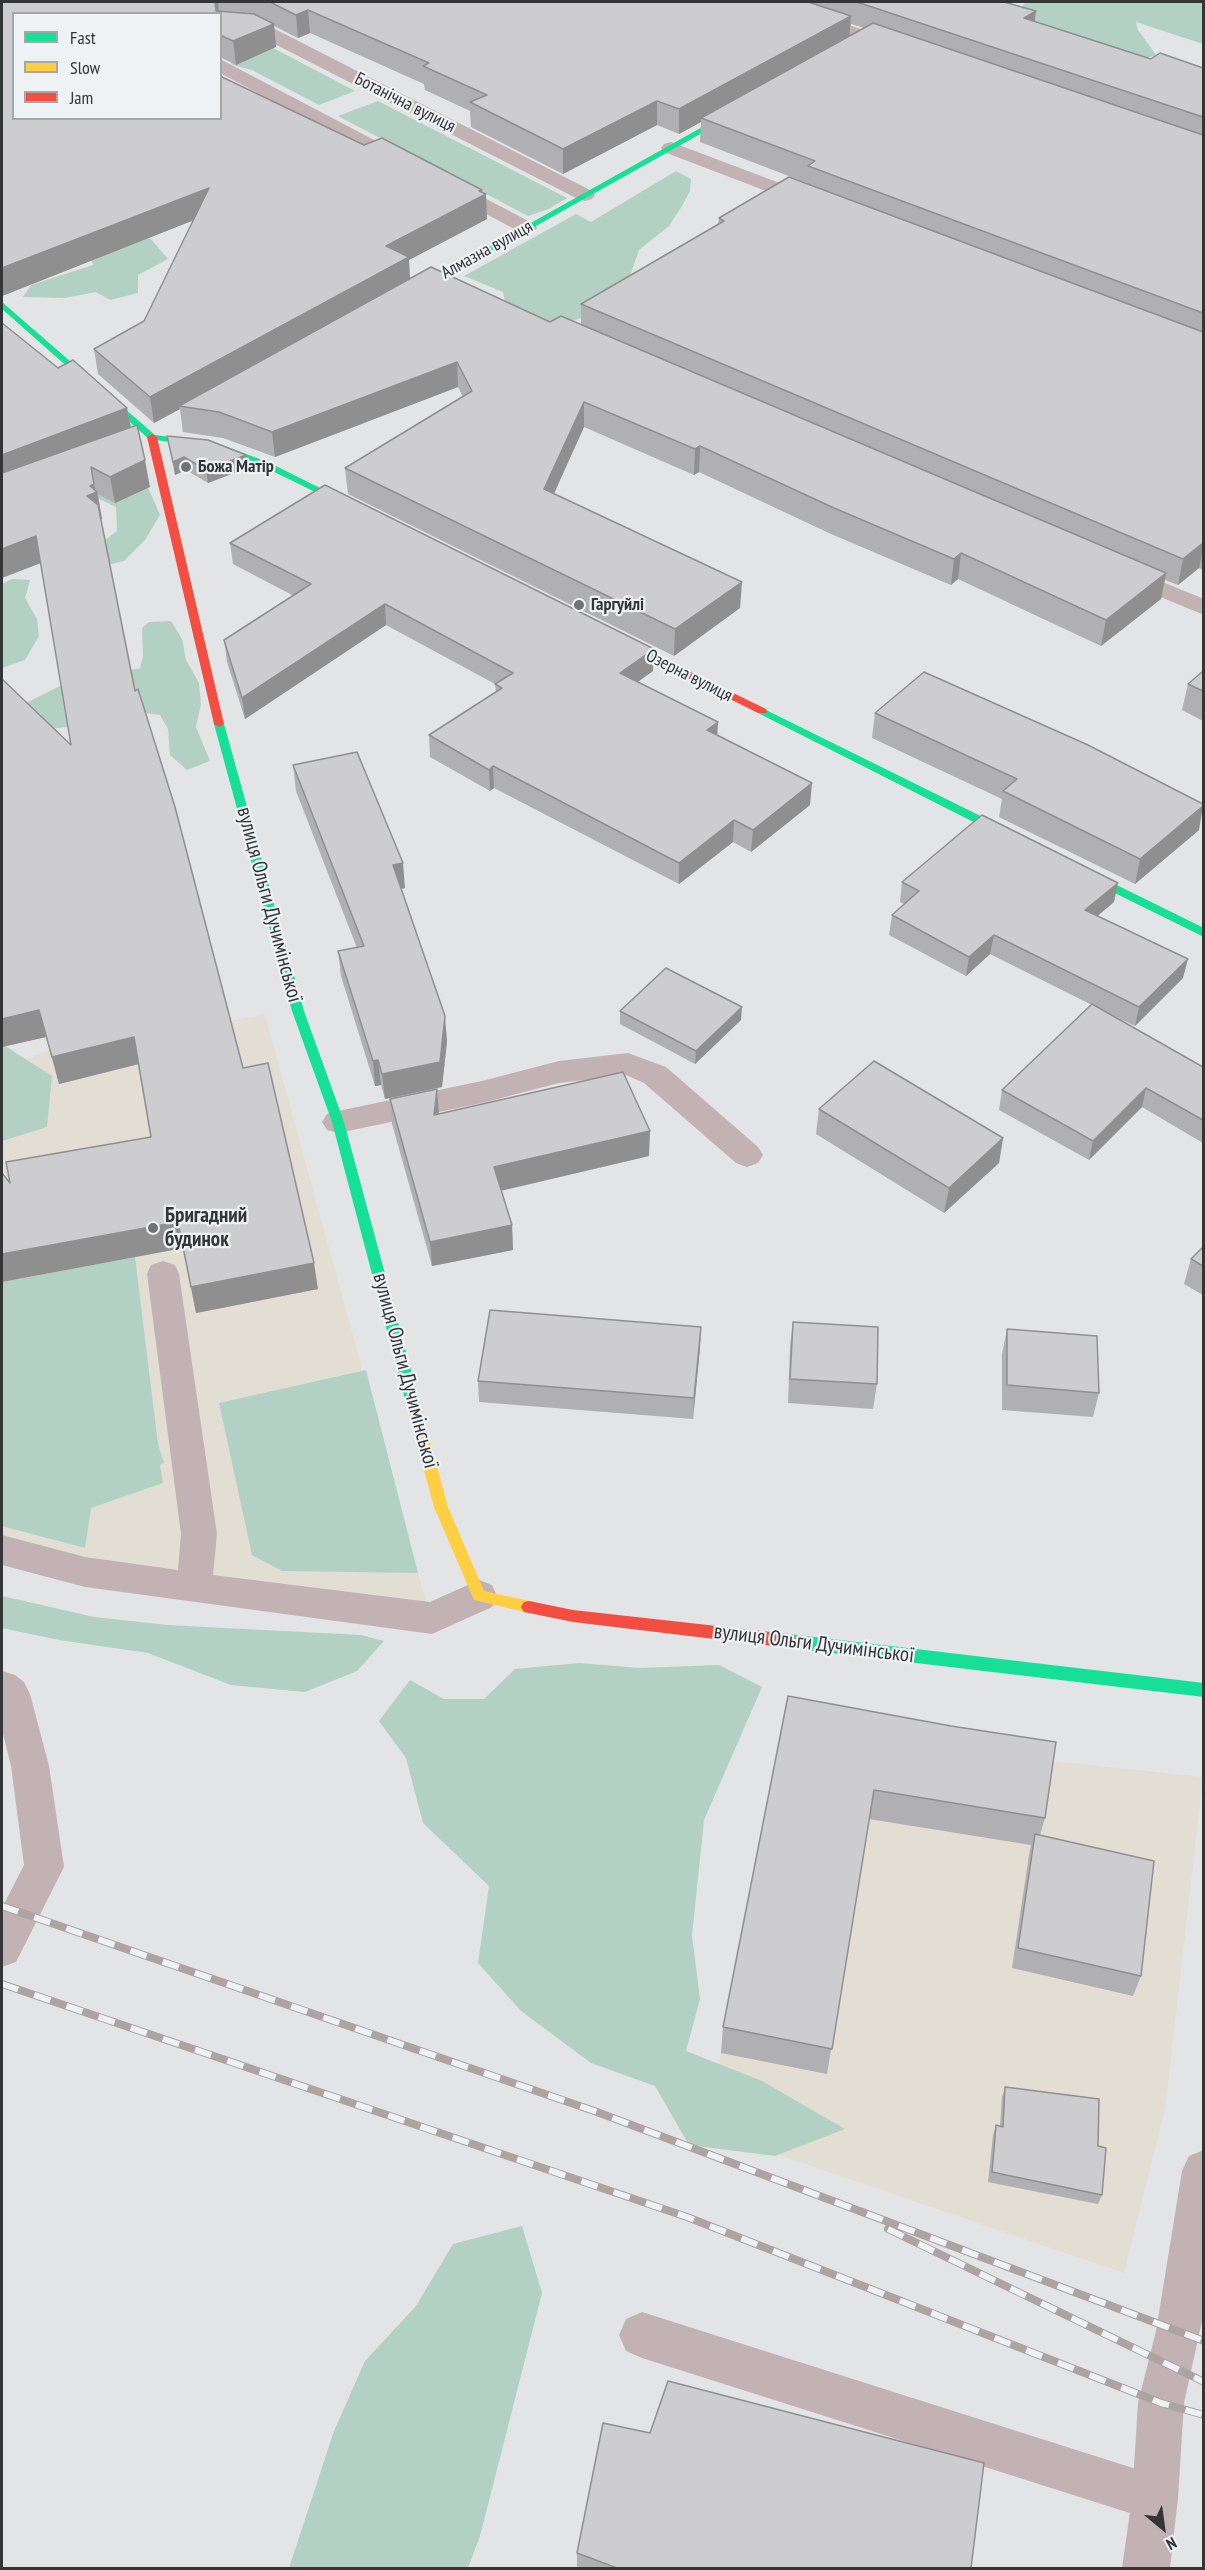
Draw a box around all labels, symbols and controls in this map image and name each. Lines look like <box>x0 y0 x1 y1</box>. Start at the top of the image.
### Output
legend <box>12 12 222 120</box>
text: Fast <box>70 26 96 49</box>
text: Slow <box>70 56 100 79</box>
street label: Ботанічна вулиця <box>351 68 459 138</box>
text: Jam <box>70 86 93 109</box>
street label: Алмазна вулиця <box>437 216 537 284</box>
place label: Божа Матір <box>198 456 274 478</box>
marker: Божа Матір <box>179 460 193 474</box>
place label: Гаргуйлі <box>591 594 644 616</box>
marker: Гаргуйлі <box>572 598 586 612</box>
street label: Озерна вулиця <box>642 645 736 707</box>
street label: вулиця Ольги Дучимінської <box>231 804 307 1006</box>
place label: Бригадний будинок <box>165 1203 247 1253</box>
marker: Бригадний будинок <box>146 1221 160 1235</box>
street label: вулиця Ольги Дучимінської <box>367 1270 443 1472</box>
street label: вулиця Ольги Дучимінської <box>713 1619 915 1669</box>
north arrow <box>1133 2498 1193 2558</box>
text: N <box>1163 2533 1180 2555</box>

